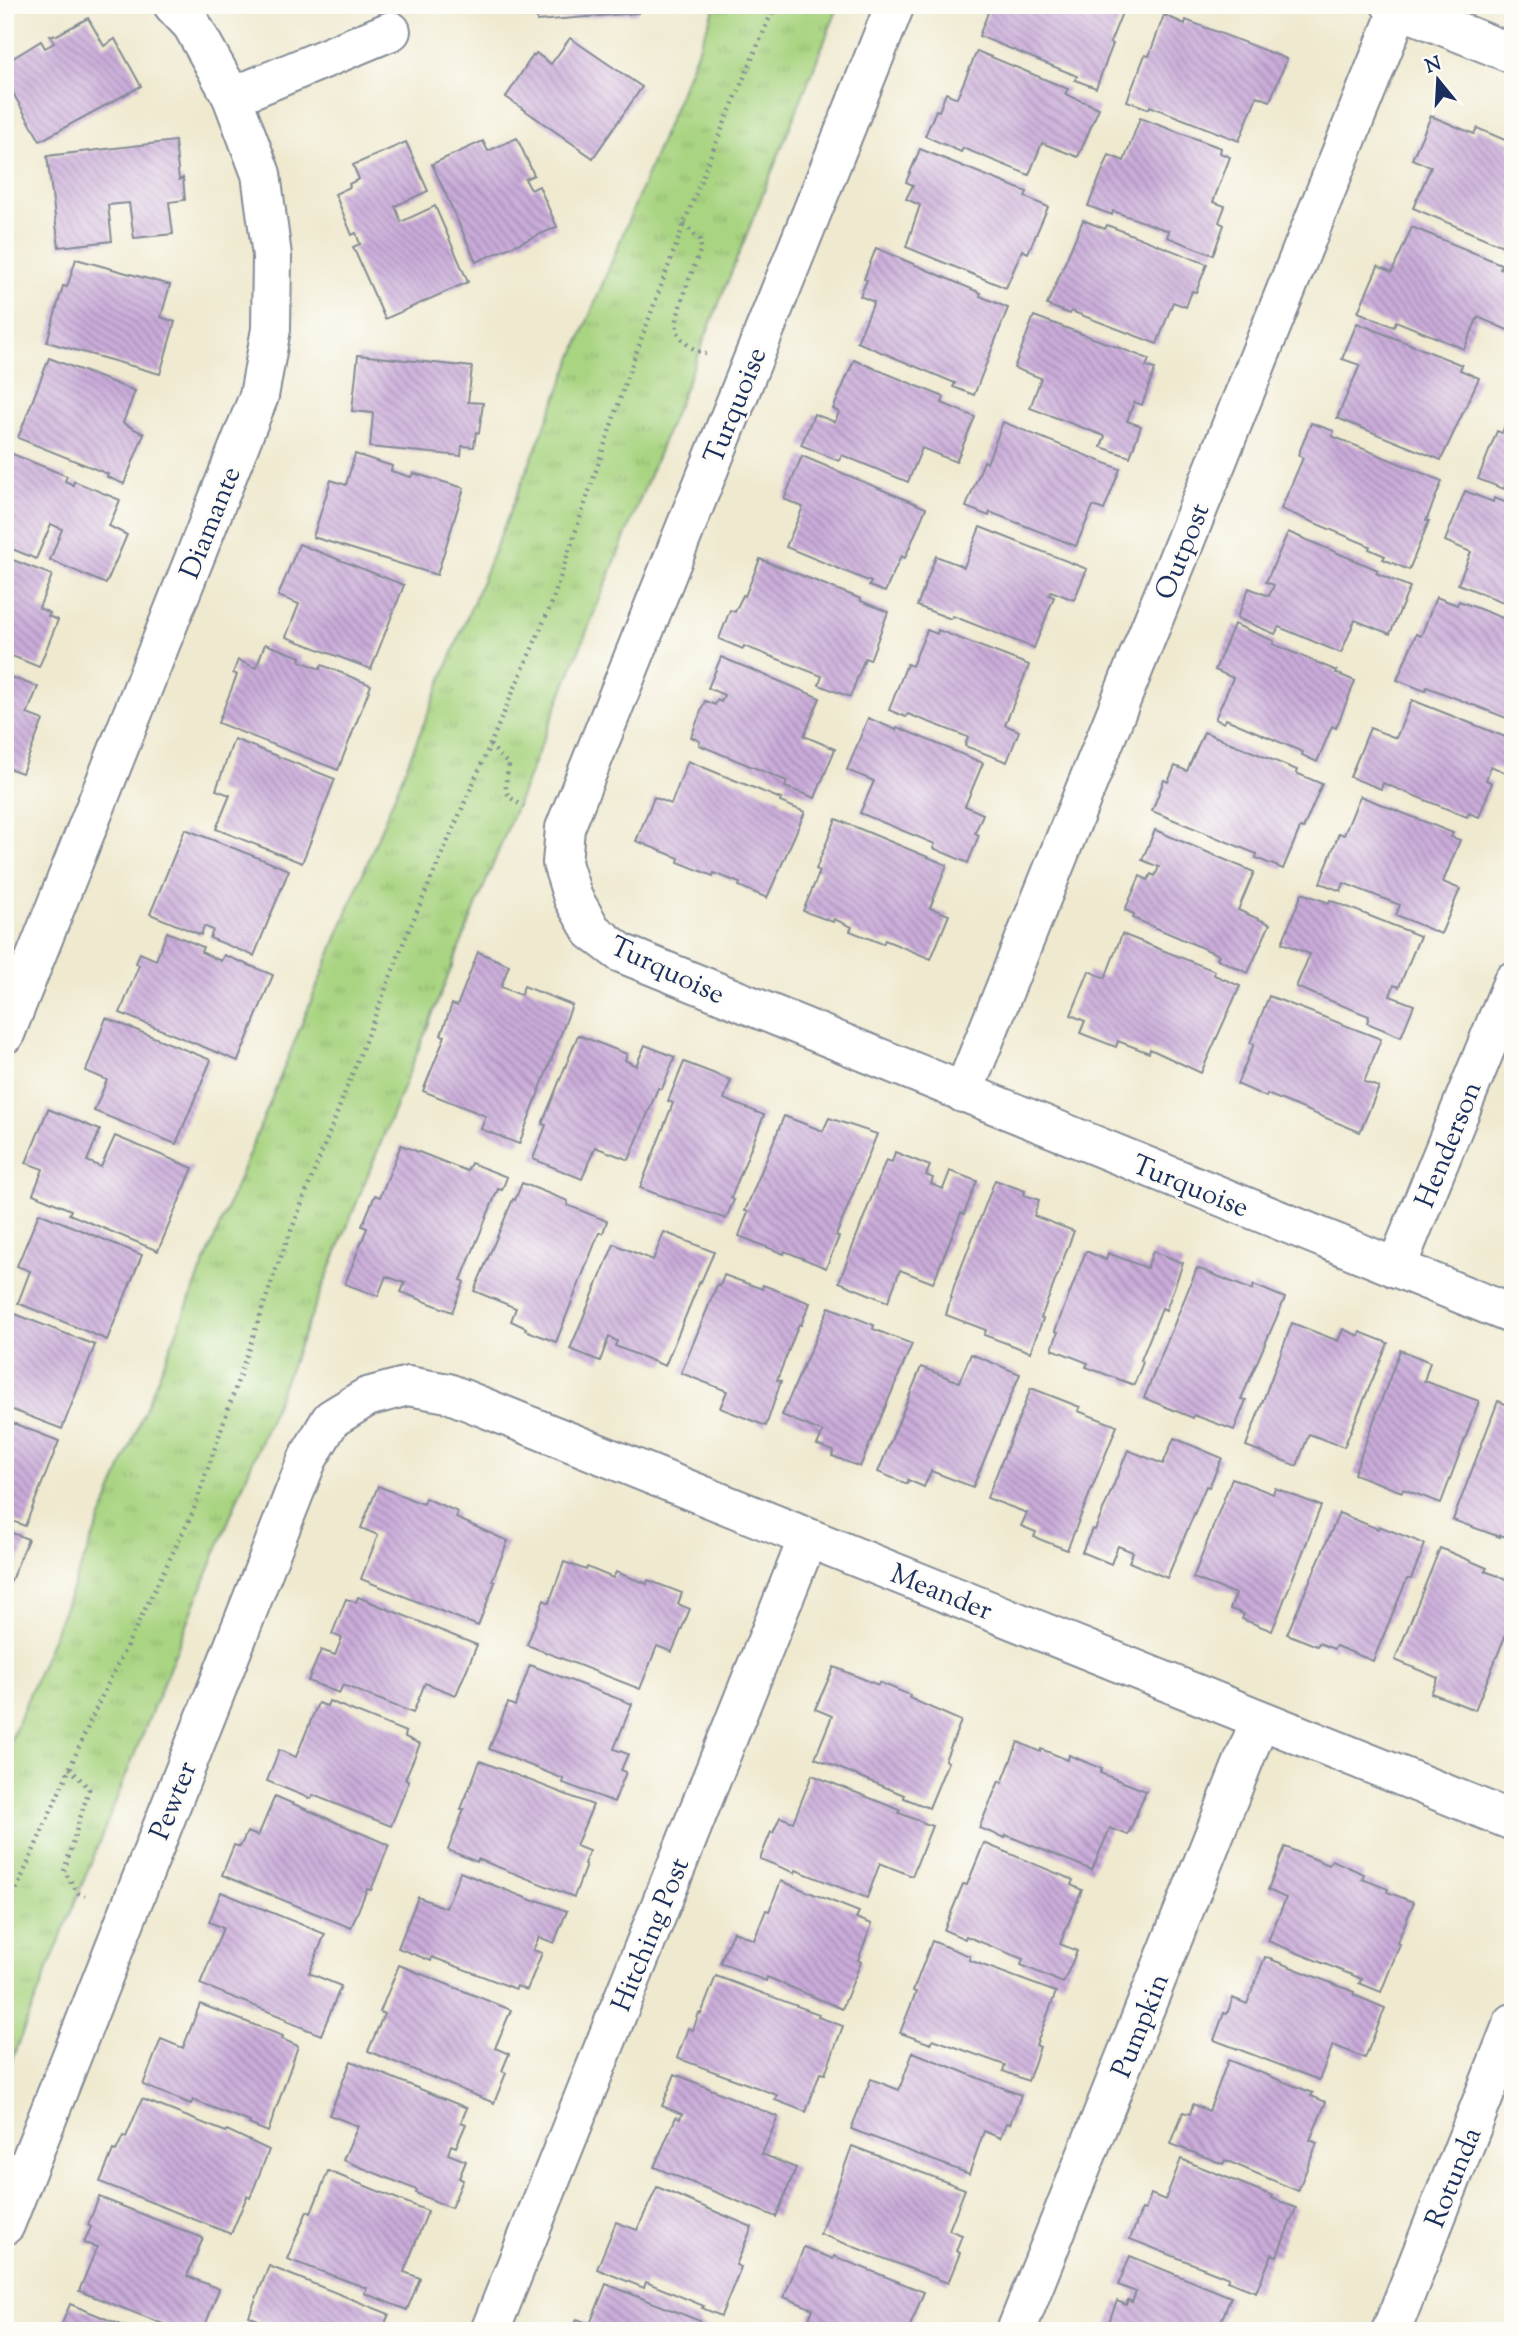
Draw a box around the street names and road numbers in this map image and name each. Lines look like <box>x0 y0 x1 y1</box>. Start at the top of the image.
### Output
street label: Turquoise <box>695 342 778 470</box>
street label: Diamante <box>171 461 252 585</box>
street label: Outpost <box>1146 497 1221 606</box>
street label: Turquoise <box>603 928 731 1016</box>
street label: Henderson <box>1406 1076 1493 1214</box>
street label: Turquoise <box>1126 1146 1254 1229</box>
street label: Meander <box>884 1555 998 1632</box>
street label: Pewter <box>141 1755 209 1846</box>
street label: Hitching Post <box>603 1852 701 2018</box>
street label: Pumpkin <box>1103 1968 1181 2084</box>
street label: Rotunda <box>1417 2122 1493 2234</box>

